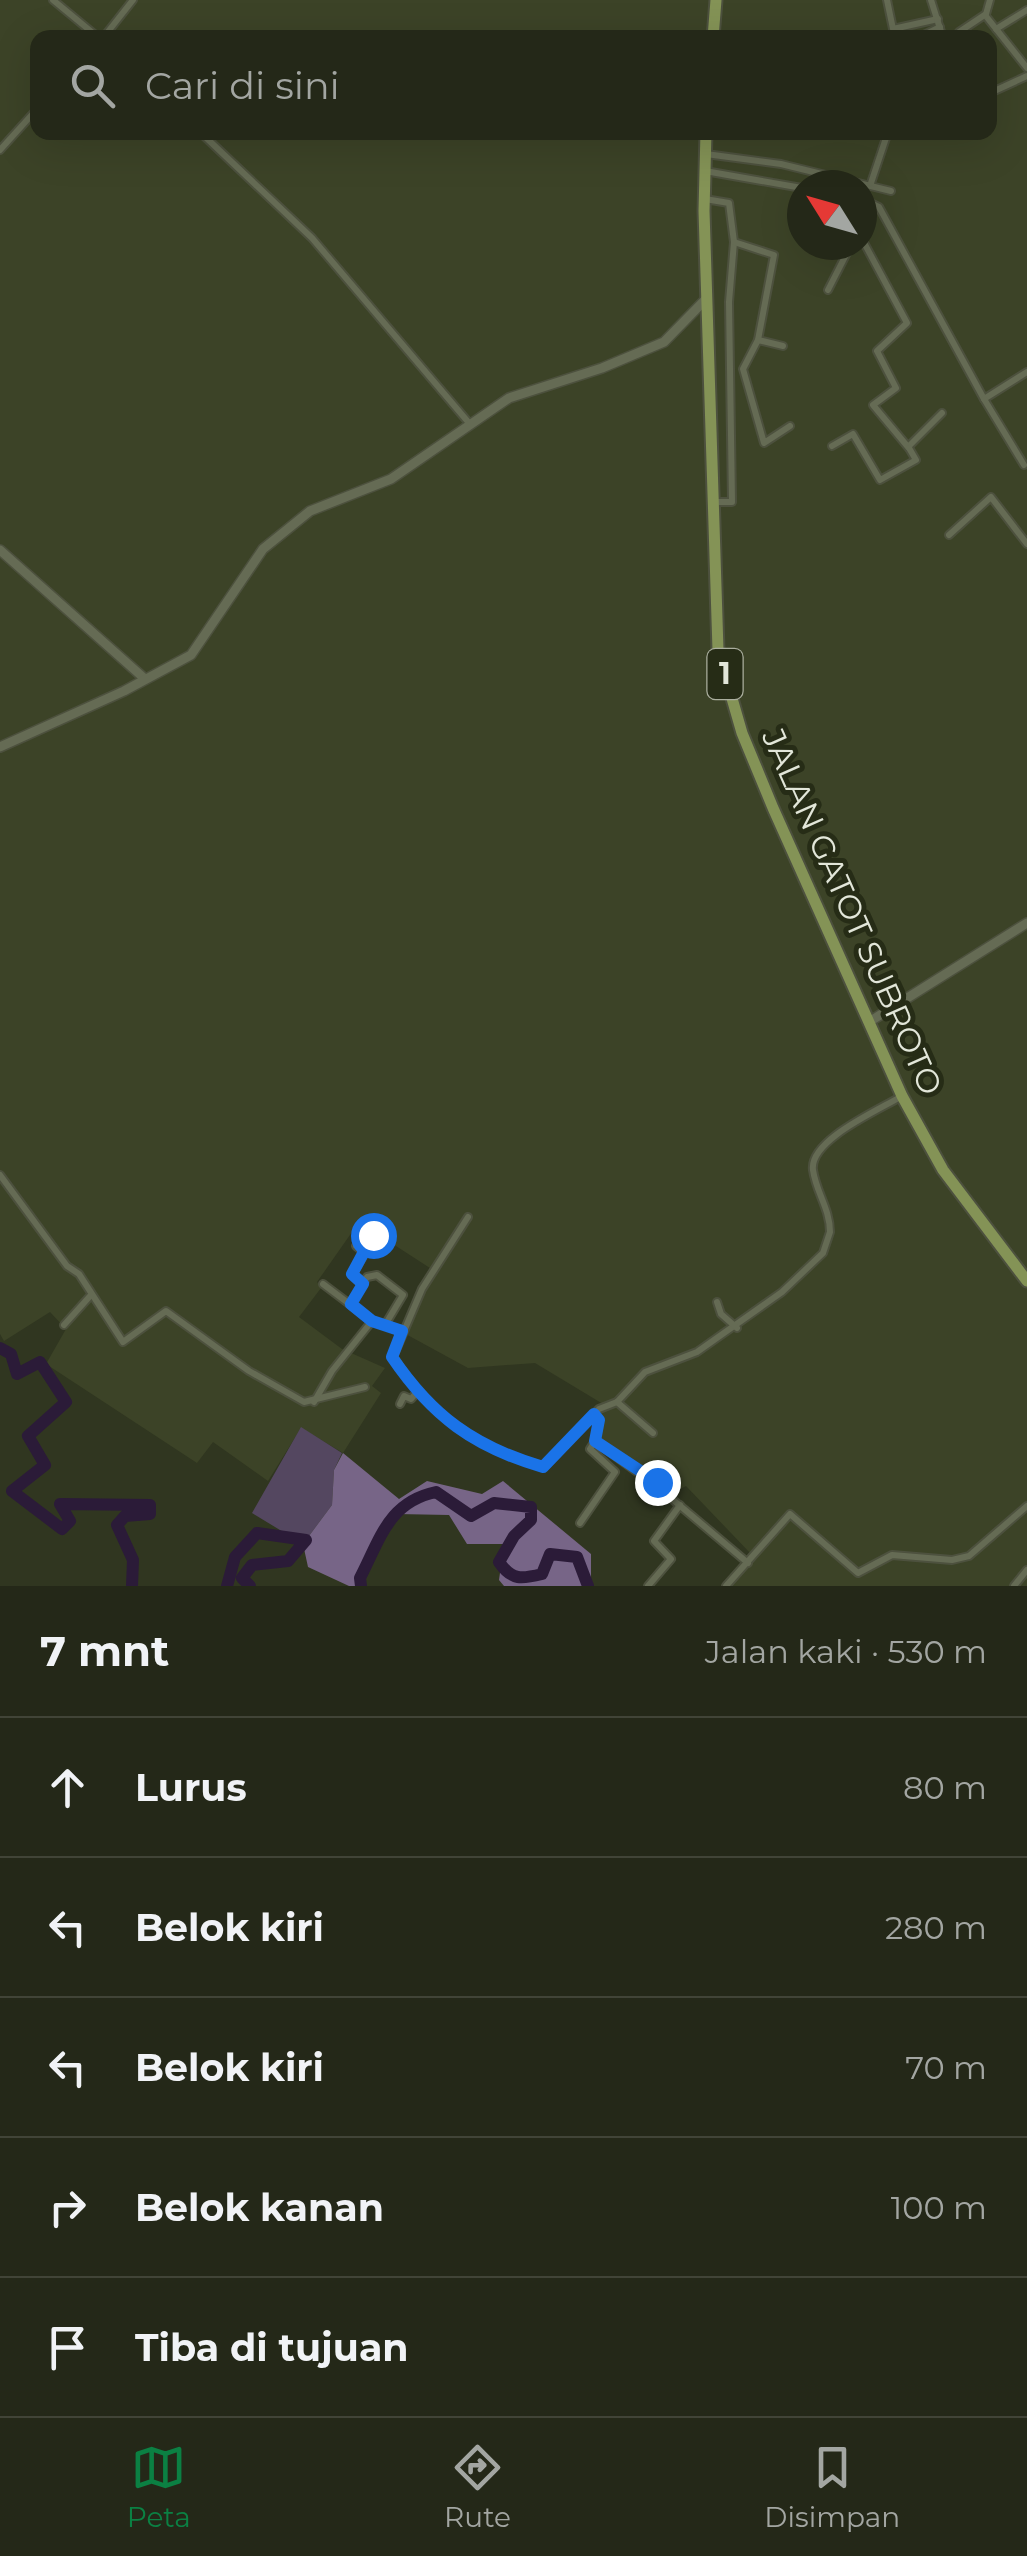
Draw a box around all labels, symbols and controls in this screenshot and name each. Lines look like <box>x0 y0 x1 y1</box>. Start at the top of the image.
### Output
search box <box>30 30 997 140</box>
icon: search <box>65 58 120 113</box>
text: Cari di sini <box>145 62 340 109</box>
north arrow <box>787 170 877 260</box>
road number: 1 <box>708 649 742 699</box>
street label: JALAN GATOT SUBROTO <box>754 722 951 1101</box>
route start <box>351 1213 397 1259</box>
route end <box>635 1460 681 1506</box>
text: 7 mnt <box>40 1625 169 1677</box>
text: Jalan kaki · 530 m <box>705 1632 987 1671</box>
icon: ahead <box>40 1760 95 1815</box>
text: Lurus <box>135 1764 247 1811</box>
text: 80 m <box>903 1768 987 1807</box>
icon: left <box>40 1900 95 1955</box>
text: Belok kiri <box>135 1904 324 1951</box>
text: 280 m <box>885 1908 987 1947</box>
icon: left <box>40 2040 95 2095</box>
text: Belok kiri <box>135 2044 324 2091</box>
text: 70 m <box>905 2048 987 2087</box>
icon: right <box>40 2180 95 2235</box>
text: Belok kanan <box>135 2184 384 2231</box>
text: 100 m <box>891 2188 987 2227</box>
icon: arrive <box>40 2320 95 2375</box>
text: Tiba di tujuan <box>135 2324 409 2371</box>
tab: Peta <box>127 2440 191 2534</box>
tab: Rute <box>444 2440 511 2534</box>
tab: Disimpan <box>764 2440 900 2534</box>

